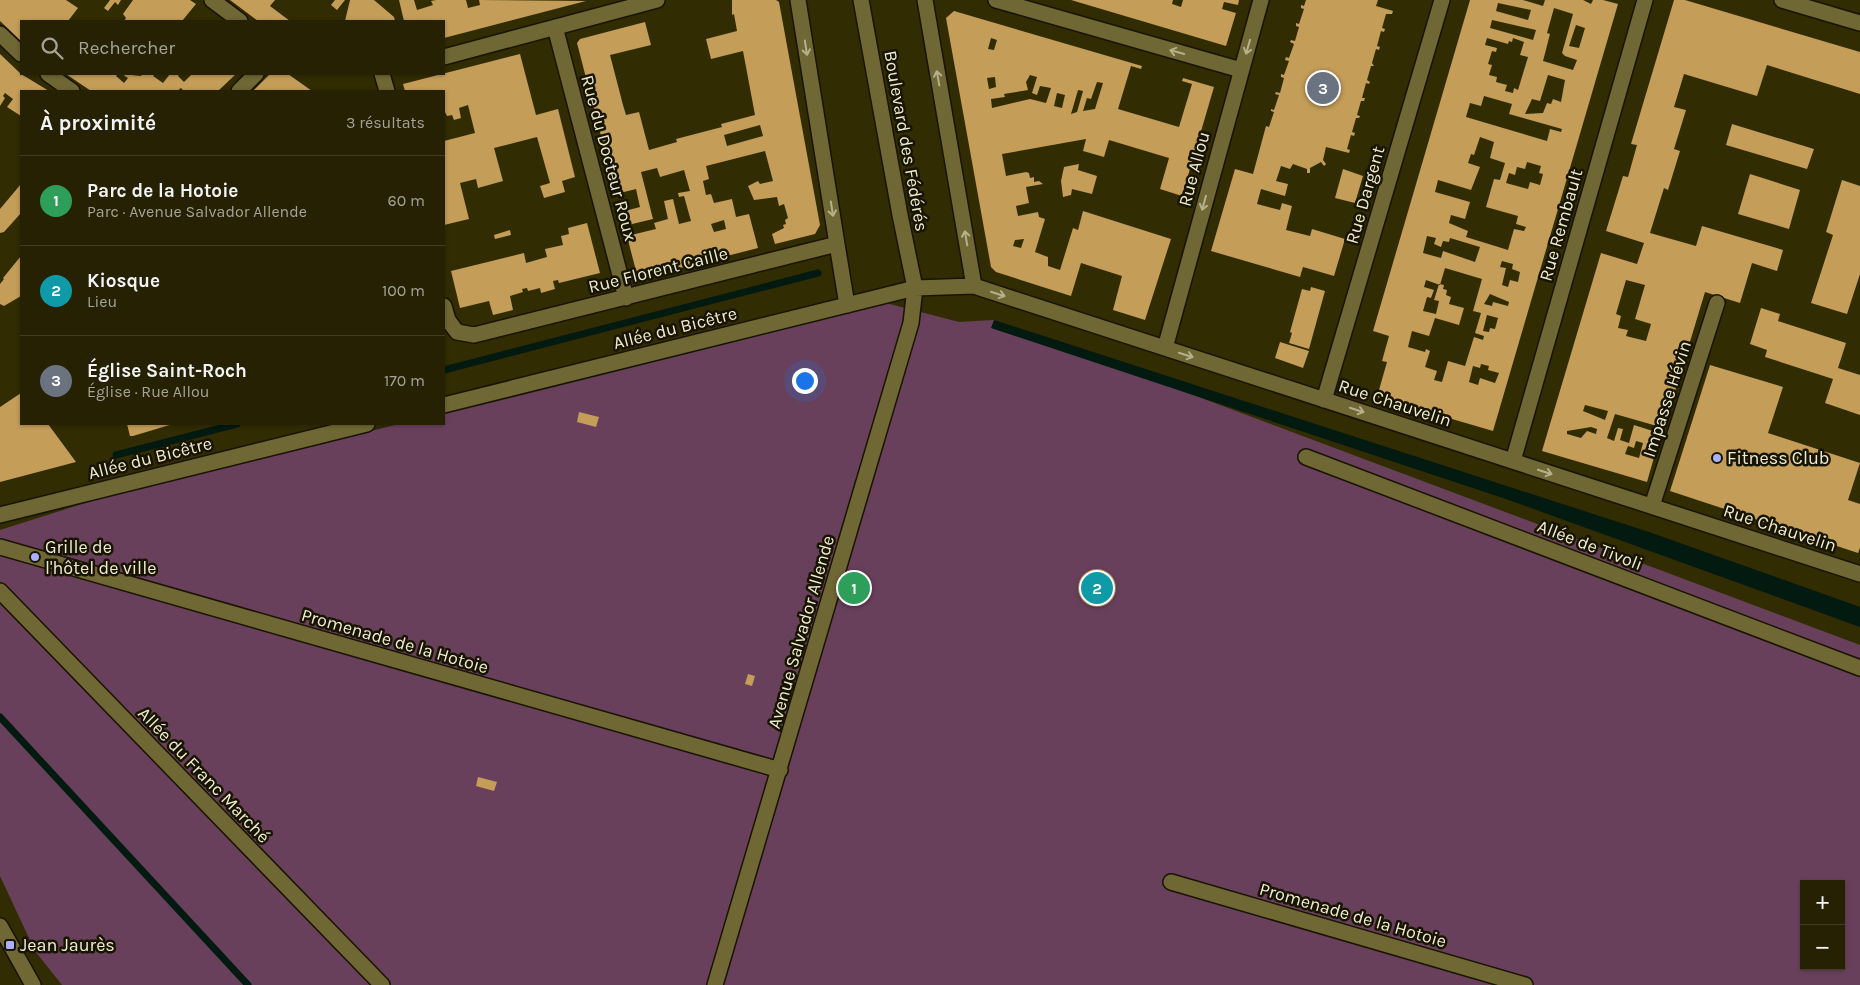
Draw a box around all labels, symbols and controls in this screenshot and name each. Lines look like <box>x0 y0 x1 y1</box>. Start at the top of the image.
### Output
search box <box>20 20 445 75</box>
icon: search <box>38 34 66 62</box>
text: Rechercher <box>78 37 175 59</box>
one-way arrow <box>1242 38 1252 54</box>
one-way arrow <box>801 40 811 56</box>
one-way arrow <box>1170 46 1186 56</box>
street label: Boulevard des Fédérés <box>879 49 933 233</box>
pin: 3 <box>1307 69 1339 107</box>
one-way arrow <box>933 70 943 86</box>
street label: Rue du Docteur Roux <box>576 73 642 243</box>
text: À proximité <box>40 111 156 135</box>
text: 3 résultats <box>346 113 425 132</box>
street label: Rue Allou <box>1173 129 1215 209</box>
street label: Rue Dargent <box>1341 143 1389 246</box>
street label: Rue Rembault <box>1534 166 1588 284</box>
text: Parc de la Hotoie <box>87 180 238 202</box>
text: 1 <box>53 191 59 210</box>
text: 60 m <box>388 191 425 210</box>
one-way arrow <box>1199 195 1209 211</box>
one-way arrow <box>827 200 837 216</box>
text: Parc · Avenue Salvador Allende <box>87 202 307 221</box>
one-way arrow <box>961 230 971 246</box>
street label: Rue Florent Caille <box>586 242 730 298</box>
text: Kiosque <box>87 270 160 292</box>
text: 2 <box>51 281 61 300</box>
text: 100 m <box>382 281 425 300</box>
one-way arrow <box>990 290 1005 299</box>
text: Lieu <box>87 292 117 311</box>
street label: Allée du Bicêtre <box>611 302 739 354</box>
street label: Impasse Hévin <box>1638 338 1696 460</box>
one-way arrow <box>1177 350 1193 360</box>
text: Église Saint-Roch <box>87 360 247 382</box>
your location <box>792 368 818 394</box>
text: 3 <box>51 371 61 390</box>
text: 170 m <box>384 371 425 390</box>
street label: Rue Chauvelin <box>1336 374 1454 432</box>
text: Église · Rue Allou <box>87 382 209 401</box>
one-way arrow <box>1349 406 1365 416</box>
street label: Allée du Bicêtre <box>86 432 214 484</box>
place label: Fitness Club <box>1727 447 1830 469</box>
marker: Fitness Club <box>1711 452 1723 464</box>
one-way arrow <box>1536 467 1552 477</box>
street label: Rue Chauvelin <box>1721 499 1839 557</box>
street label: Allée de Tivoli <box>1534 515 1646 575</box>
street label: Avenue Salvador Allende <box>763 533 839 731</box>
place label: Grille de l'hôtel de ville <box>45 536 156 579</box>
marker: Grille de l'hôtel de ville <box>29 551 41 563</box>
pin: 1 <box>838 569 870 607</box>
pin: 2 <box>1081 569 1113 607</box>
street label: Promenade de la Hotoie <box>299 604 491 678</box>
street label: Allée du Franc Marché <box>133 702 275 848</box>
street label: Promenade de la Hotoie <box>1257 878 1449 952</box>
map controls <box>1800 880 1845 970</box>
button: + <box>1800 880 1845 925</box>
button: − <box>1800 925 1845 970</box>
place label: Jean Jaurès <box>20 934 115 956</box>
marker: Jean Jaurès <box>4 939 16 951</box>

